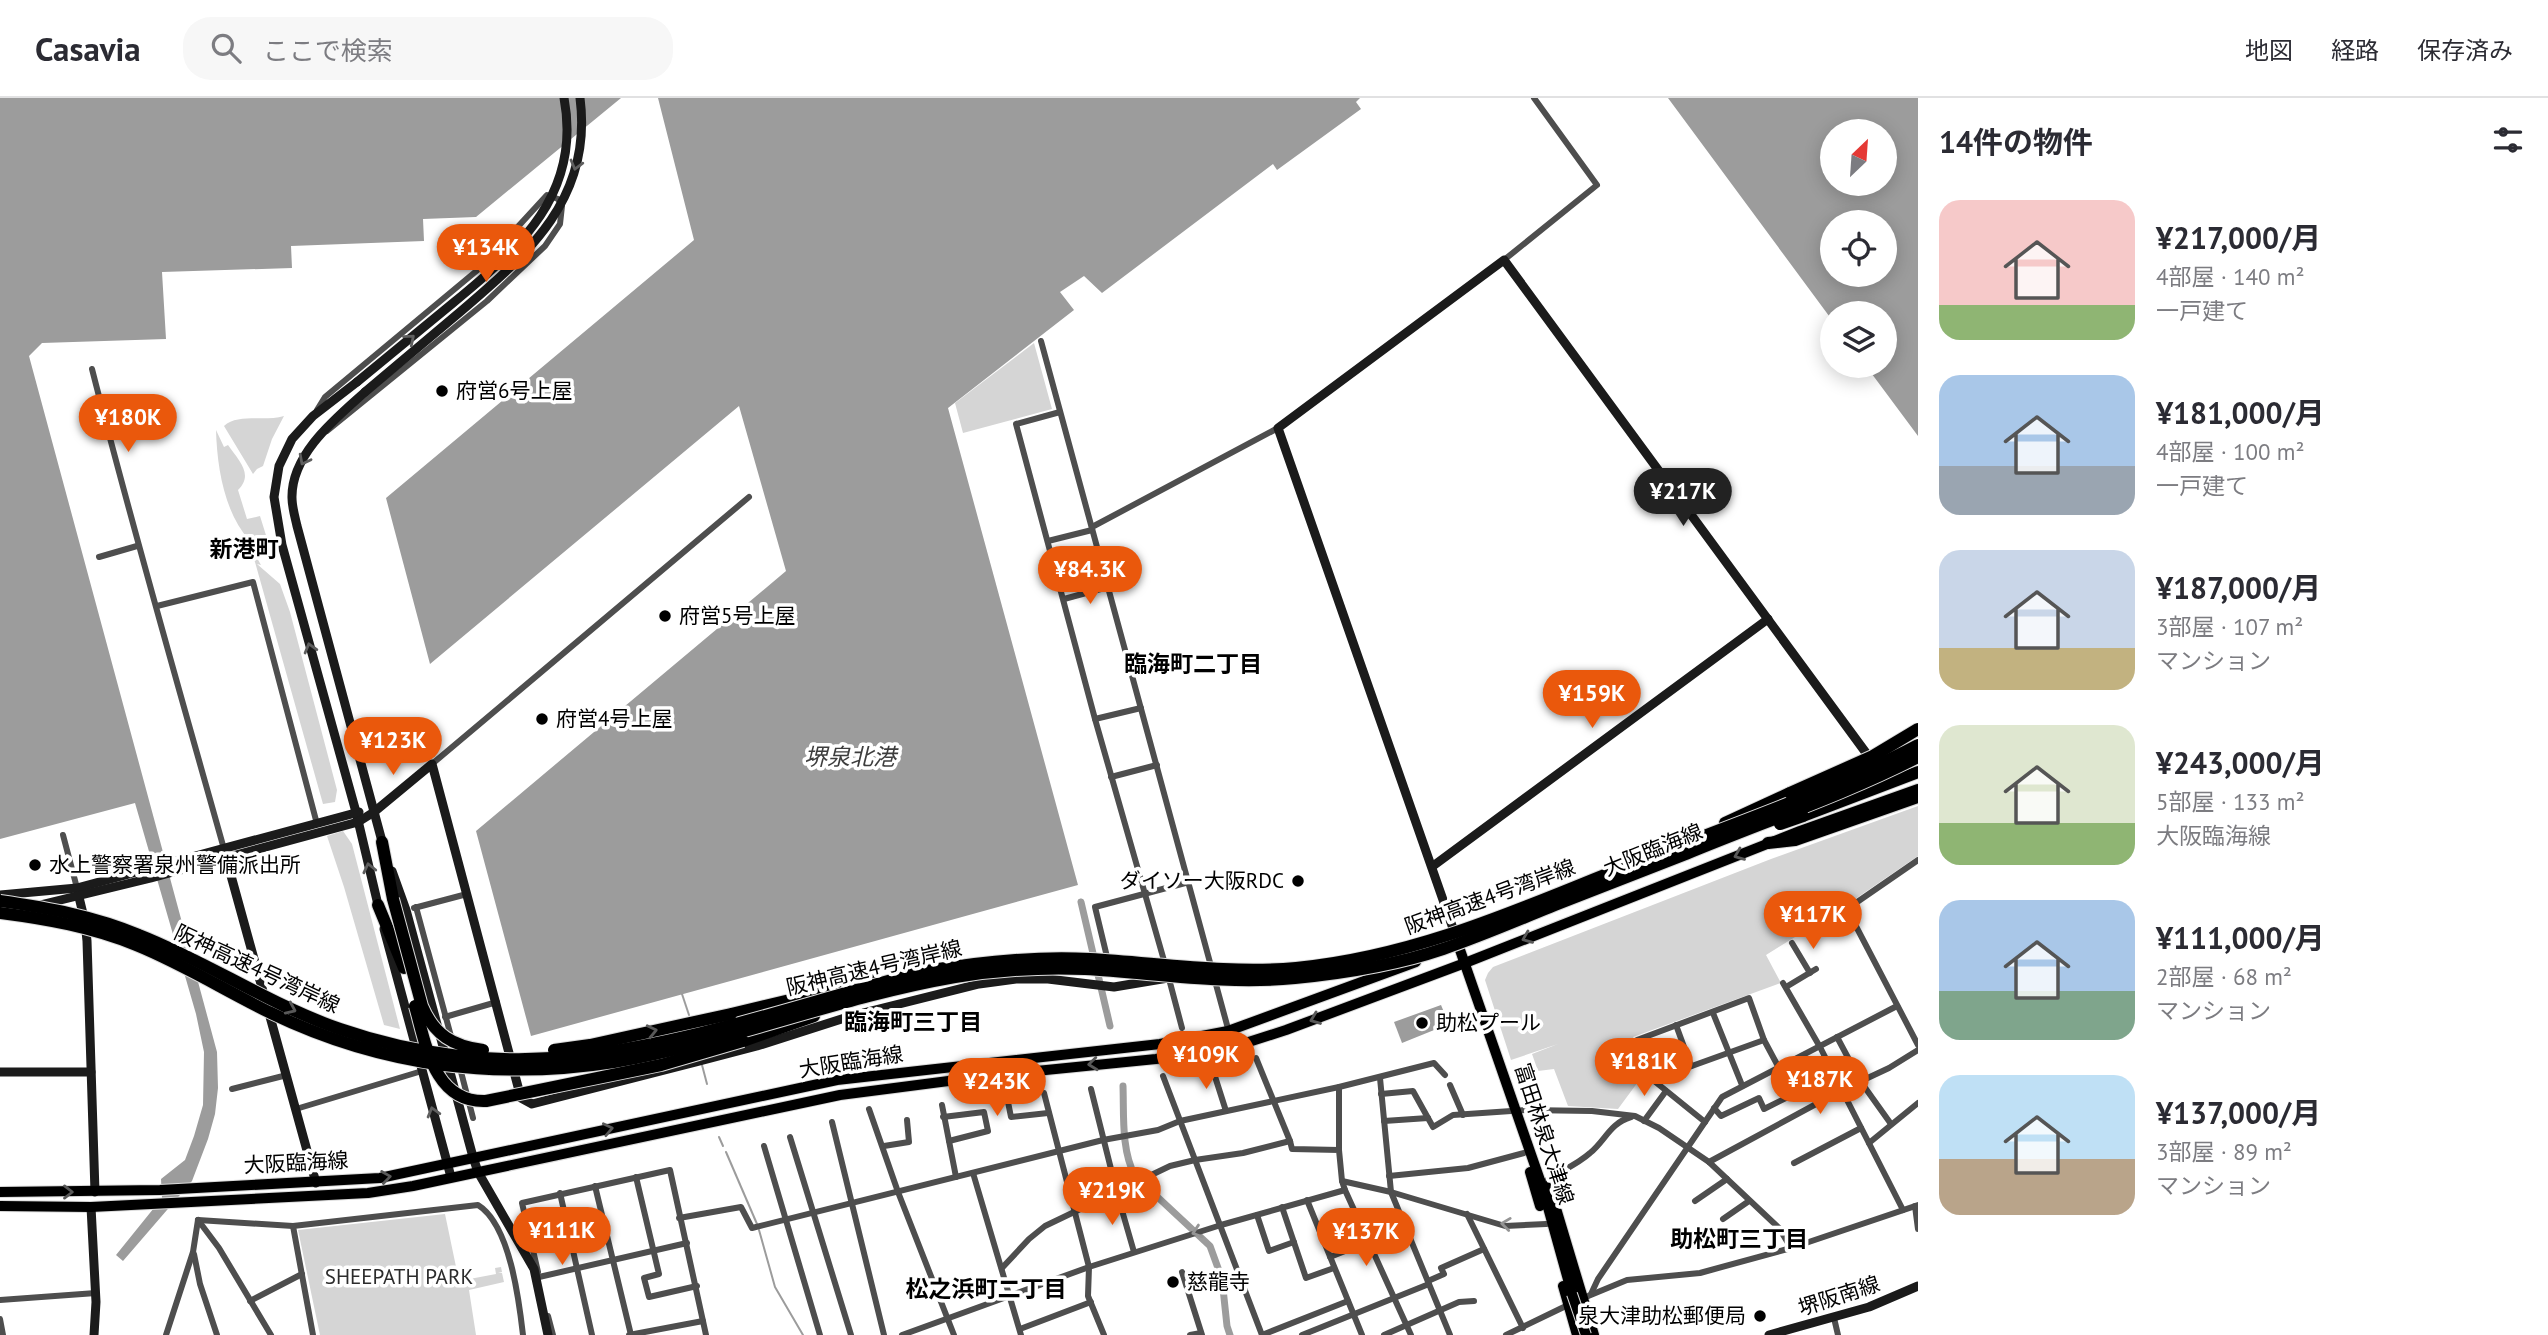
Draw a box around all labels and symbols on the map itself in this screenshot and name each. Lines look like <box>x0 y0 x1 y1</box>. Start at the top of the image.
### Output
north arrow <box>1820 119 1897 196</box>
one-way arrow <box>570 159 584 171</box>
pin: ¥134K <box>437 225 535 284</box>
one-way arrow <box>402 335 415 347</box>
place label: 府営6号上屋 <box>456 377 572 404</box>
marker: 府営6号上屋 <box>434 383 450 399</box>
pin: ¥180K <box>79 394 177 454</box>
one-way arrow <box>299 453 312 465</box>
pin: ¥217K <box>1634 468 1732 528</box>
district label: 新港町 <box>210 534 279 563</box>
pin: ¥84.3K <box>1033 546 1147 606</box>
place label: 府営5号上屋 <box>679 602 795 629</box>
marker: 府営5号上屋 <box>657 608 673 624</box>
one-way arrow <box>304 642 319 654</box>
district label: 臨海町二丁目 <box>1124 649 1262 678</box>
pin: ¥159K <box>1543 670 1641 730</box>
place label: 府営4号上屋 <box>556 705 672 732</box>
marker: 府営4号上屋 <box>534 711 550 727</box>
pin: ¥123K <box>344 718 442 777</box>
water label: 堺泉北港 <box>804 742 899 771</box>
street label: 大阪臨海線 <box>1599 817 1707 882</box>
one-way arrow <box>1734 846 1746 860</box>
place label: 水上警察署泉州警備派出所 <box>49 851 301 878</box>
street label: 阪神高速4号湾岸線 <box>1401 853 1579 940</box>
marker: 水上警察署泉州警備派出所 <box>27 857 43 873</box>
one-way arrow <box>363 862 377 874</box>
place label: ダイソー大阪RDC <box>1120 867 1284 894</box>
marker: ダイソー大阪RDC <box>1290 873 1306 889</box>
pin: ¥117K <box>1764 892 1862 951</box>
street label: 阪神高速4号湾岸線 <box>170 918 344 1019</box>
one-way arrow <box>1522 930 1534 944</box>
street label: 阪神高速4号湾岸線 <box>783 934 964 1001</box>
one-way arrow <box>284 1001 297 1015</box>
district label: 臨海町三丁目 <box>844 1007 982 1036</box>
place label: 助松プール <box>1436 1009 1541 1036</box>
one-way arrow <box>1309 1011 1321 1025</box>
marker: 助松プール <box>1414 1015 1430 1031</box>
one-way arrow <box>646 1025 658 1040</box>
pin: ¥109K <box>1157 1032 1255 1091</box>
pin: ¥181K <box>1595 1038 1693 1098</box>
street label: 大阪臨海線 <box>797 1040 905 1083</box>
pin: ¥187K <box>1771 1056 1869 1116</box>
one-way arrow <box>1087 1057 1099 1072</box>
pin: ¥243K <box>948 1058 1046 1118</box>
street label: 富田林泉大津線 <box>1509 1060 1580 1208</box>
one-way arrow <box>427 1106 441 1118</box>
one-way arrow <box>602 1123 614 1138</box>
street label: 大阪臨海線 <box>243 1146 349 1179</box>
pin: ¥219K <box>1063 1168 1161 1227</box>
one-way arrow <box>380 1169 391 1184</box>
one-way arrow <box>63 1184 74 1200</box>
pin: ¥111K <box>513 1208 611 1267</box>
pin: ¥137K <box>1317 1208 1415 1268</box>
one-way arrow <box>1500 1217 1511 1232</box>
one-way arrow <box>1191 1224 1203 1239</box>
district label: 助松町三丁目 <box>1670 1224 1808 1253</box>
park label: SHEEPATH PARK <box>325 1263 473 1290</box>
place label: 慈龍寺 <box>1187 1268 1250 1295</box>
street label: 堺阪南線 <box>1795 1270 1883 1321</box>
district label: 松之浜町二丁目 <box>906 1274 1067 1303</box>
marker: 慈龍寺 <box>1165 1274 1181 1290</box>
place label: 泉大津助松郵便局 <box>1578 1302 1746 1329</box>
marker: 泉大津助松郵便局 <box>1752 1308 1768 1324</box>

